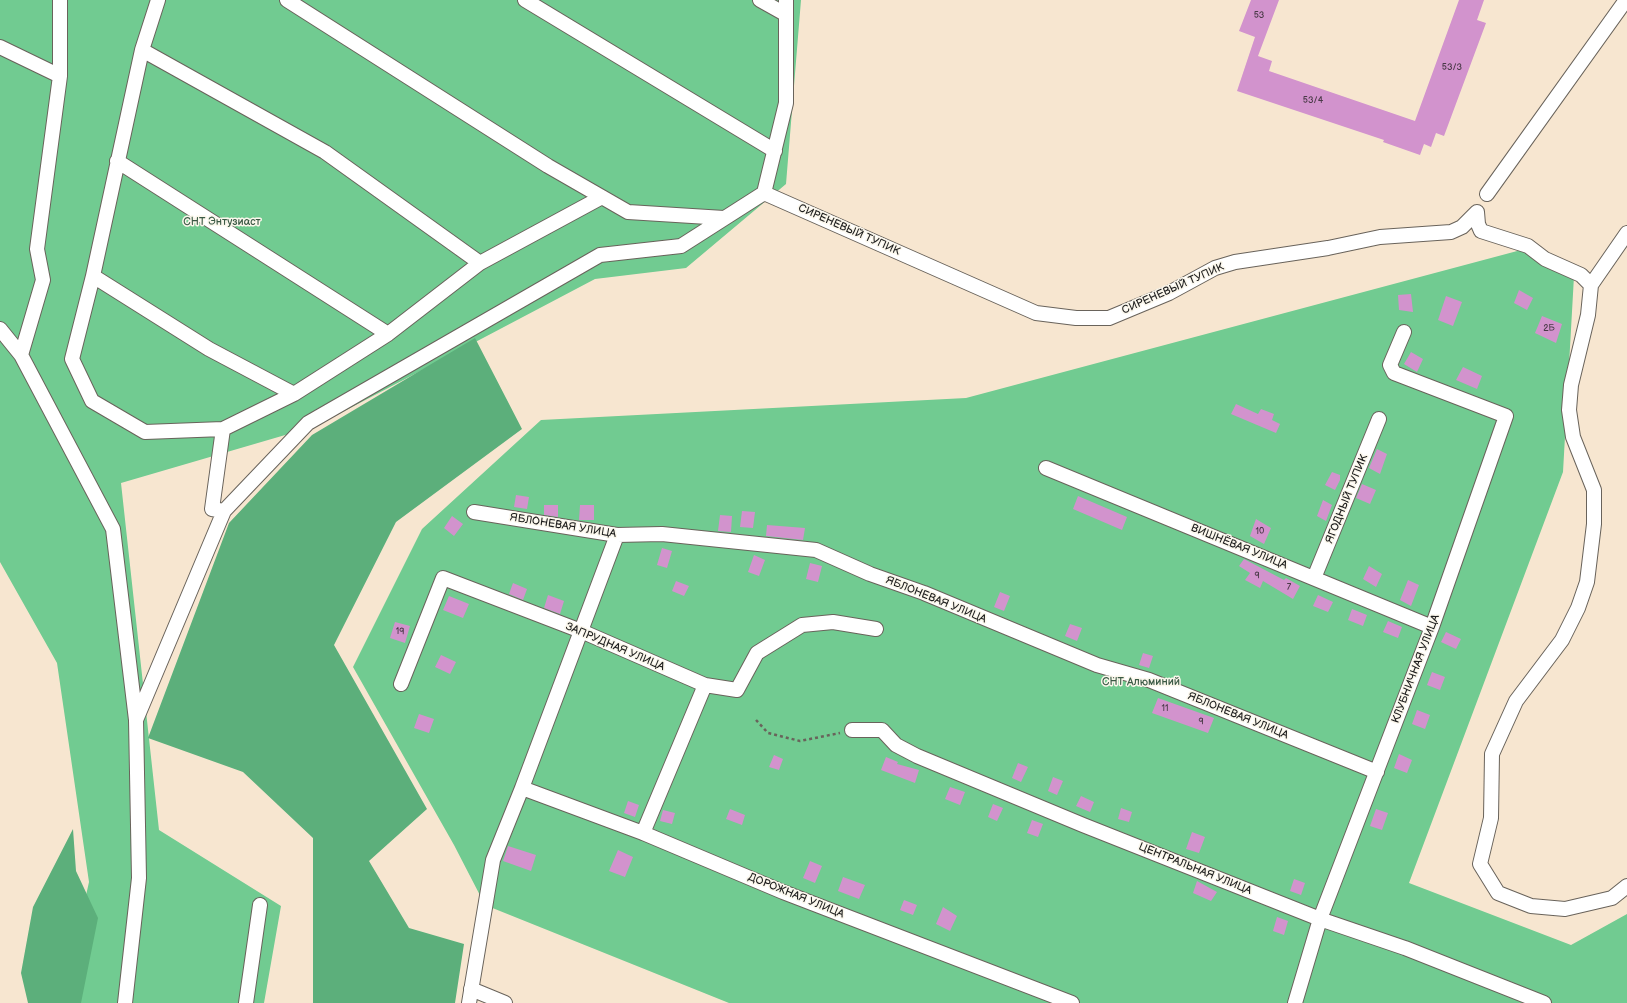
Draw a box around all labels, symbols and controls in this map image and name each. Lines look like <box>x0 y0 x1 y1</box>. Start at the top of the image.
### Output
house number: 53 <box>1254 11 1264 21</box>
house number: 53/3 <box>1442 63 1462 73</box>
house number: 53/4 <box>1303 96 1323 106</box>
street label: СИРЕНЕВЫЙ ТУПИК <box>796 202 902 258</box>
park label: СНТ Энтузиаст <box>183 215 261 229</box>
street label: СИРЕНЕВЫЙ ТУПИК <box>1120 261 1226 317</box>
house number: 2Б <box>1543 324 1555 334</box>
street label: ЯГОДНЫЙ ТУПИК <box>1323 453 1371 545</box>
street label: ЯБЛОНЕВАЯ УЛИЦА <box>509 511 617 541</box>
street label: ВИШНЁВАЯ УЛИЦА <box>1189 522 1289 572</box>
house number: 10 <box>1256 527 1264 537</box>
house number: 9 <box>1254 571 1260 581</box>
street label: ЯБЛОНЕВАЯ УЛИЦА <box>884 574 988 626</box>
house number: 7 <box>1287 583 1291 593</box>
street label: КЛУБНИЧНАЯ УЛИЦА <box>1389 613 1443 725</box>
street label: ЗАПРУДНАЯ УЛИЦА <box>564 620 666 674</box>
house number: 19 <box>396 627 404 637</box>
park label: СНТ Алюминий <box>1102 675 1180 689</box>
street label: ЯБЛОНЕВАЯ УЛИЦА <box>1186 690 1290 742</box>
house number: 11 <box>1162 704 1168 714</box>
house number: 9 <box>1198 717 1204 727</box>
street label: ЦЕНТРАЛЬНАЯ УЛИЦА <box>1136 840 1254 898</box>
street label: ДОРОЖНАЯ УЛИЦА <box>746 871 846 921</box>

